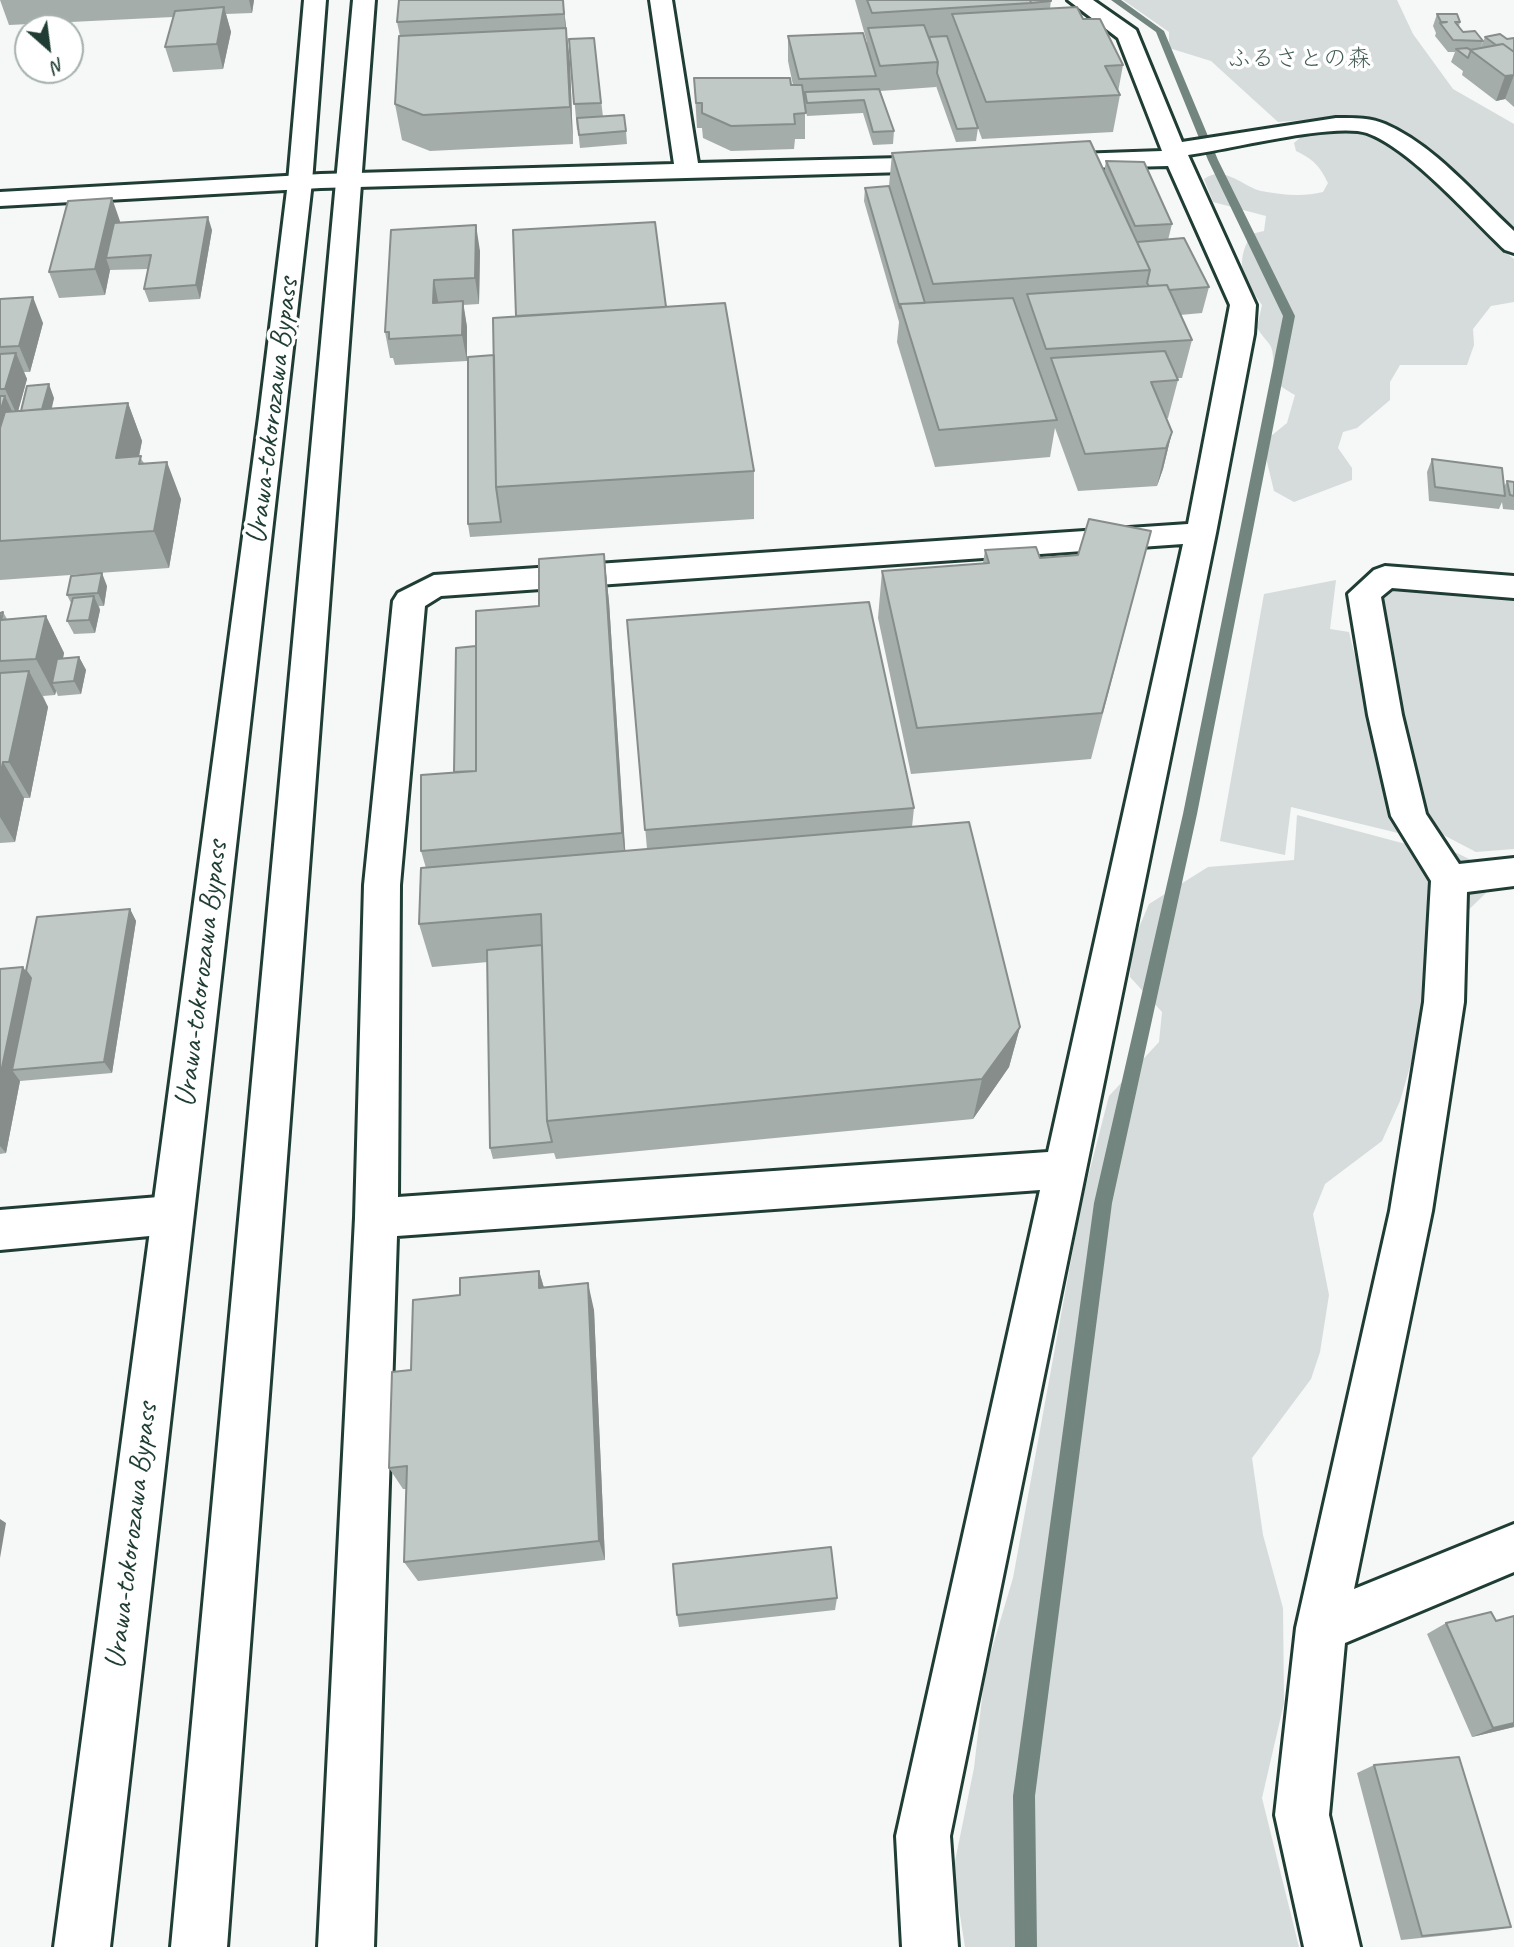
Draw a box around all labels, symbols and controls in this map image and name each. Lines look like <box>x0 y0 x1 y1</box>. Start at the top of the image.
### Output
north arrow <box>14 14 84 84</box>
park label: ふるさとの森 <box>1227 46 1371 74</box>
text: N <box>47 52 69 79</box>
street label: Urawa-tokorozawa Bypass <box>239 276 307 546</box>
street label: Urawa-tokorozawa Bypass <box>168 839 236 1109</box>
street label: Urawa-tokorozawa Bypass <box>98 1401 166 1671</box>

